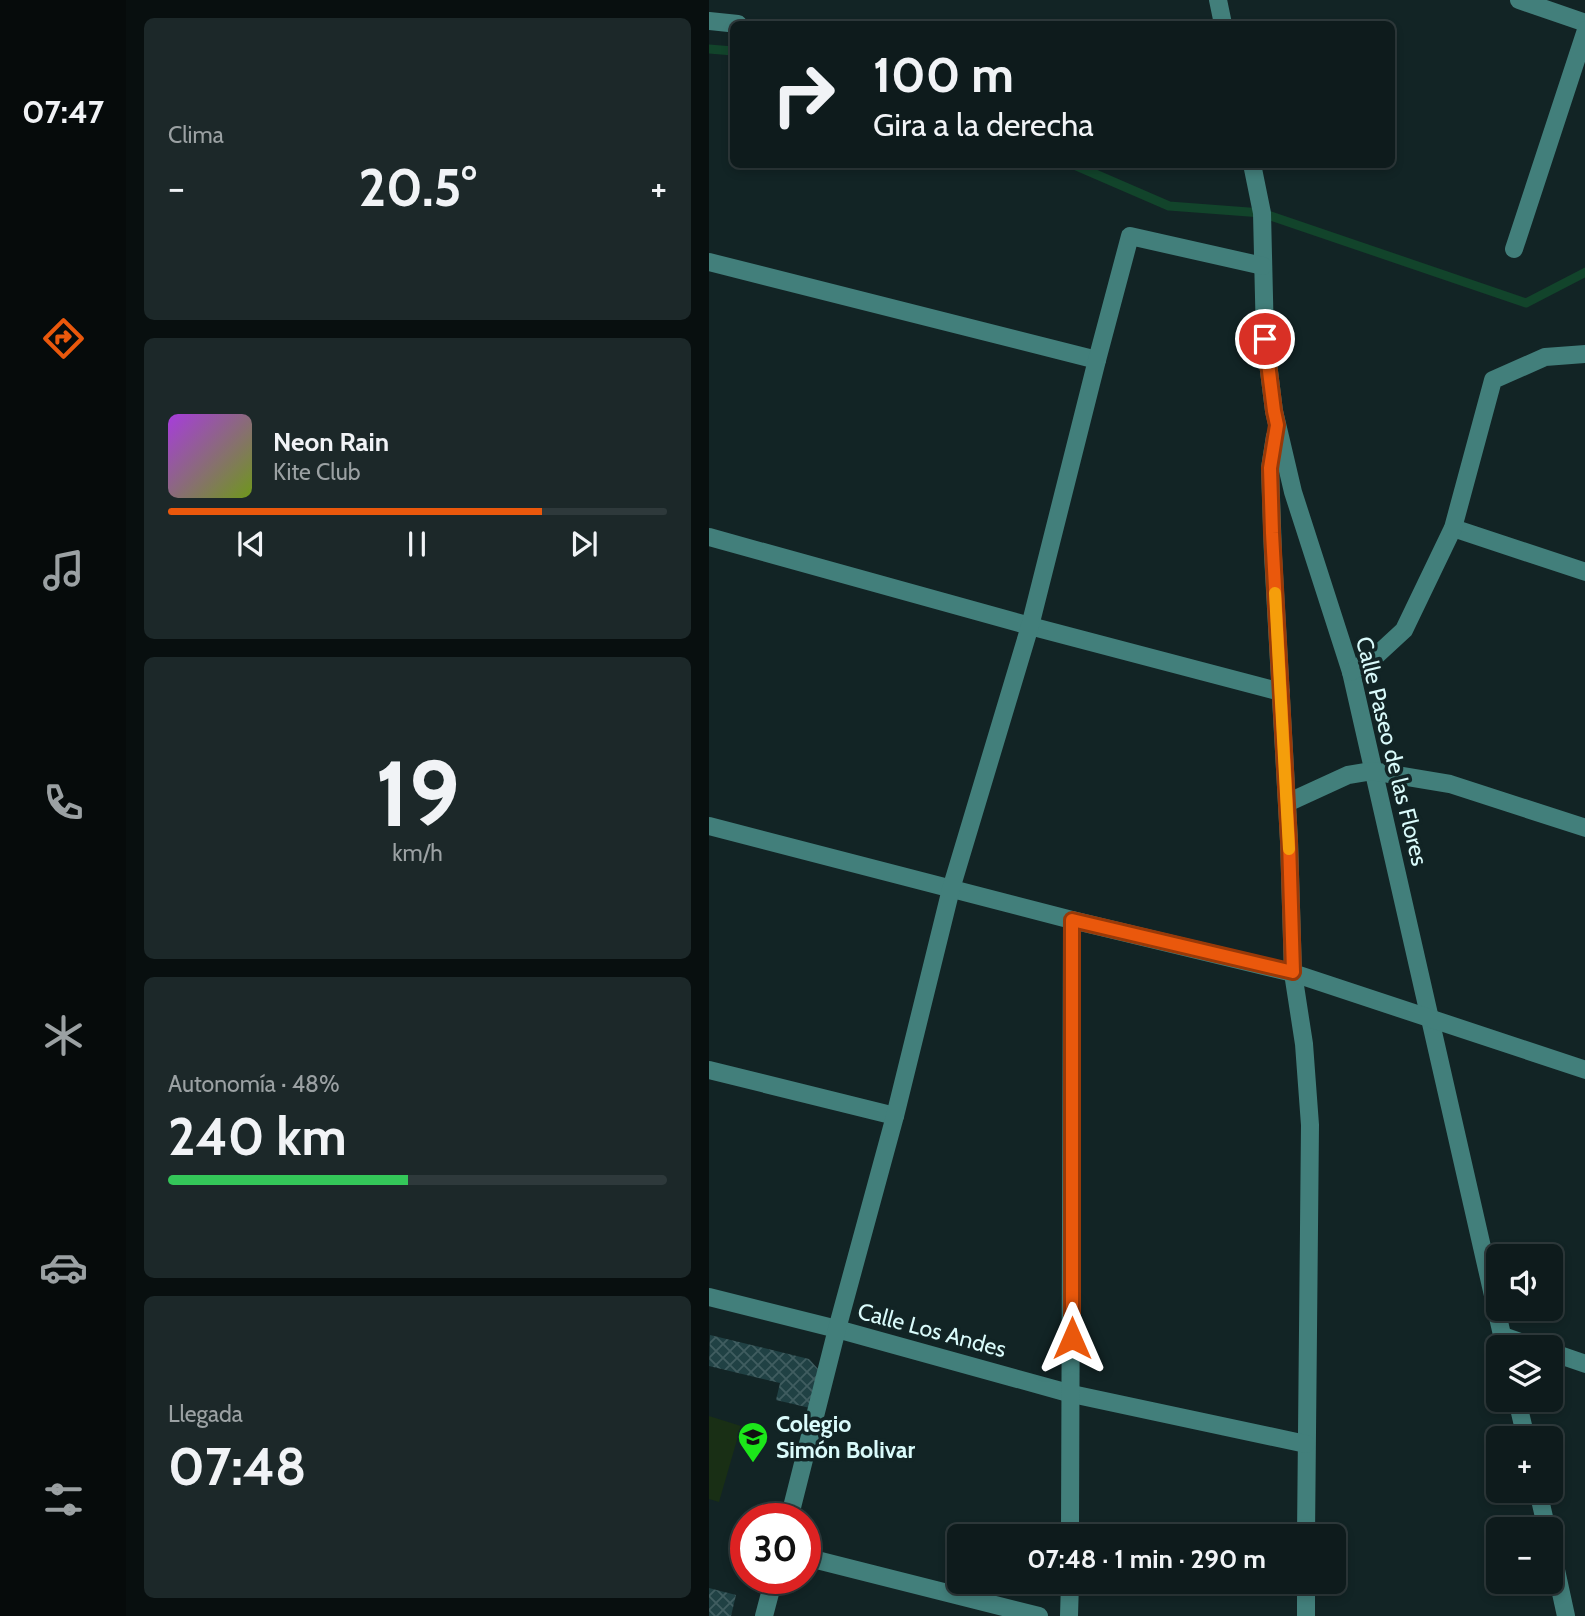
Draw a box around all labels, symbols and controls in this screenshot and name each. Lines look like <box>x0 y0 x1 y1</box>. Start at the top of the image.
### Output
text: 100 m <box>873 45 1014 104</box>
icon: right <box>758 49 849 140</box>
text: 07:47 <box>22 92 104 131</box>
text: Gira a la derecha <box>873 105 1094 144</box>
text: Clima <box>168 121 224 149</box>
text: 20.5° <box>358 156 477 219</box>
text: − <box>168 164 185 211</box>
text: + <box>650 164 667 211</box>
pin <box>1235 309 1295 369</box>
icon: directions <box>39 314 88 363</box>
icon: arrive <box>1246 320 1284 358</box>
text: Neon Rain <box>273 426 389 458</box>
text: Kite Club <box>273 458 360 486</box>
icon: previous <box>232 525 270 563</box>
icon: pause <box>398 525 436 563</box>
icon: next <box>565 525 603 563</box>
icon: music <box>39 546 88 595</box>
street label: Calle Paseo de las Flores <box>1350 634 1434 868</box>
text: 19 <box>375 738 460 849</box>
icon: phone <box>39 778 88 827</box>
text: km/h <box>392 839 443 867</box>
icon: climate <box>39 1011 88 1060</box>
text: Autonomía · 48% <box>168 1070 340 1098</box>
text: 240 km <box>168 1105 347 1168</box>
icon: car <box>39 1243 88 1292</box>
map controls <box>1486 1244 1563 1594</box>
button: sound <box>1486 1244 1563 1321</box>
street label: Calle Los Andes <box>855 1297 1009 1363</box>
position arrow <box>1035 1301 1109 1375</box>
button: layers <box>1486 1335 1563 1412</box>
text: Llegada <box>168 1400 243 1428</box>
place label: Colegio Simón Bolivar <box>776 1410 916 1464</box>
school or university icon: Colegio Simón Bolivar <box>736 1420 770 1464</box>
button: + <box>1486 1426 1563 1503</box>
text: 07:48 <box>168 1435 306 1498</box>
icon: filters <box>39 1475 88 1524</box>
speed limit sign: 30 <box>730 1503 821 1594</box>
button: − <box>1486 1517 1563 1594</box>
text: 07:48 · 1 min · 290 m <box>1027 1543 1266 1575</box>

